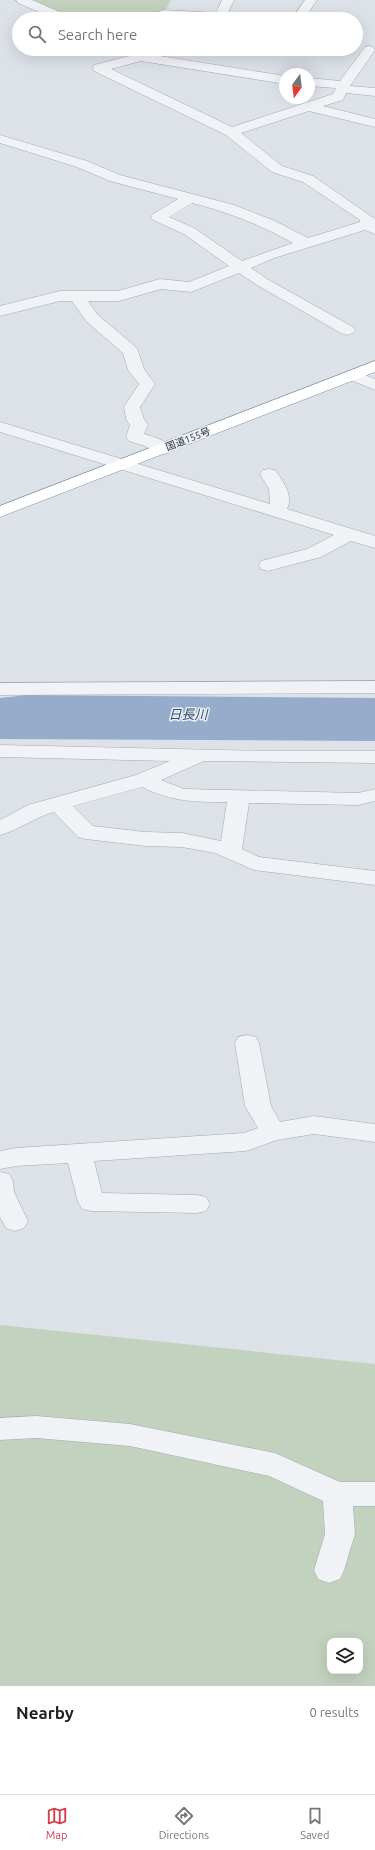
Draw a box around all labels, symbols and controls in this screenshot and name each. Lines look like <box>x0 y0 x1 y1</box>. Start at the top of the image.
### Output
search box <box>12 12 363 56</box>
icon: search <box>26 23 48 45</box>
text: Search here <box>58 26 137 43</box>
north arrow <box>279 68 315 104</box>
street label: 国道155号 <box>164 425 212 453</box>
water label: 日長川 <box>168 707 209 721</box>
map controls <box>327 1638 363 1674</box>
button: layers <box>327 1638 363 1674</box>
text: Nearby <box>16 1703 74 1722</box>
text: 0 results <box>309 1705 359 1719</box>
tab: Map <box>46 1805 68 1841</box>
tab: Directions <box>159 1805 209 1841</box>
tab: Saved <box>300 1805 329 1841</box>

